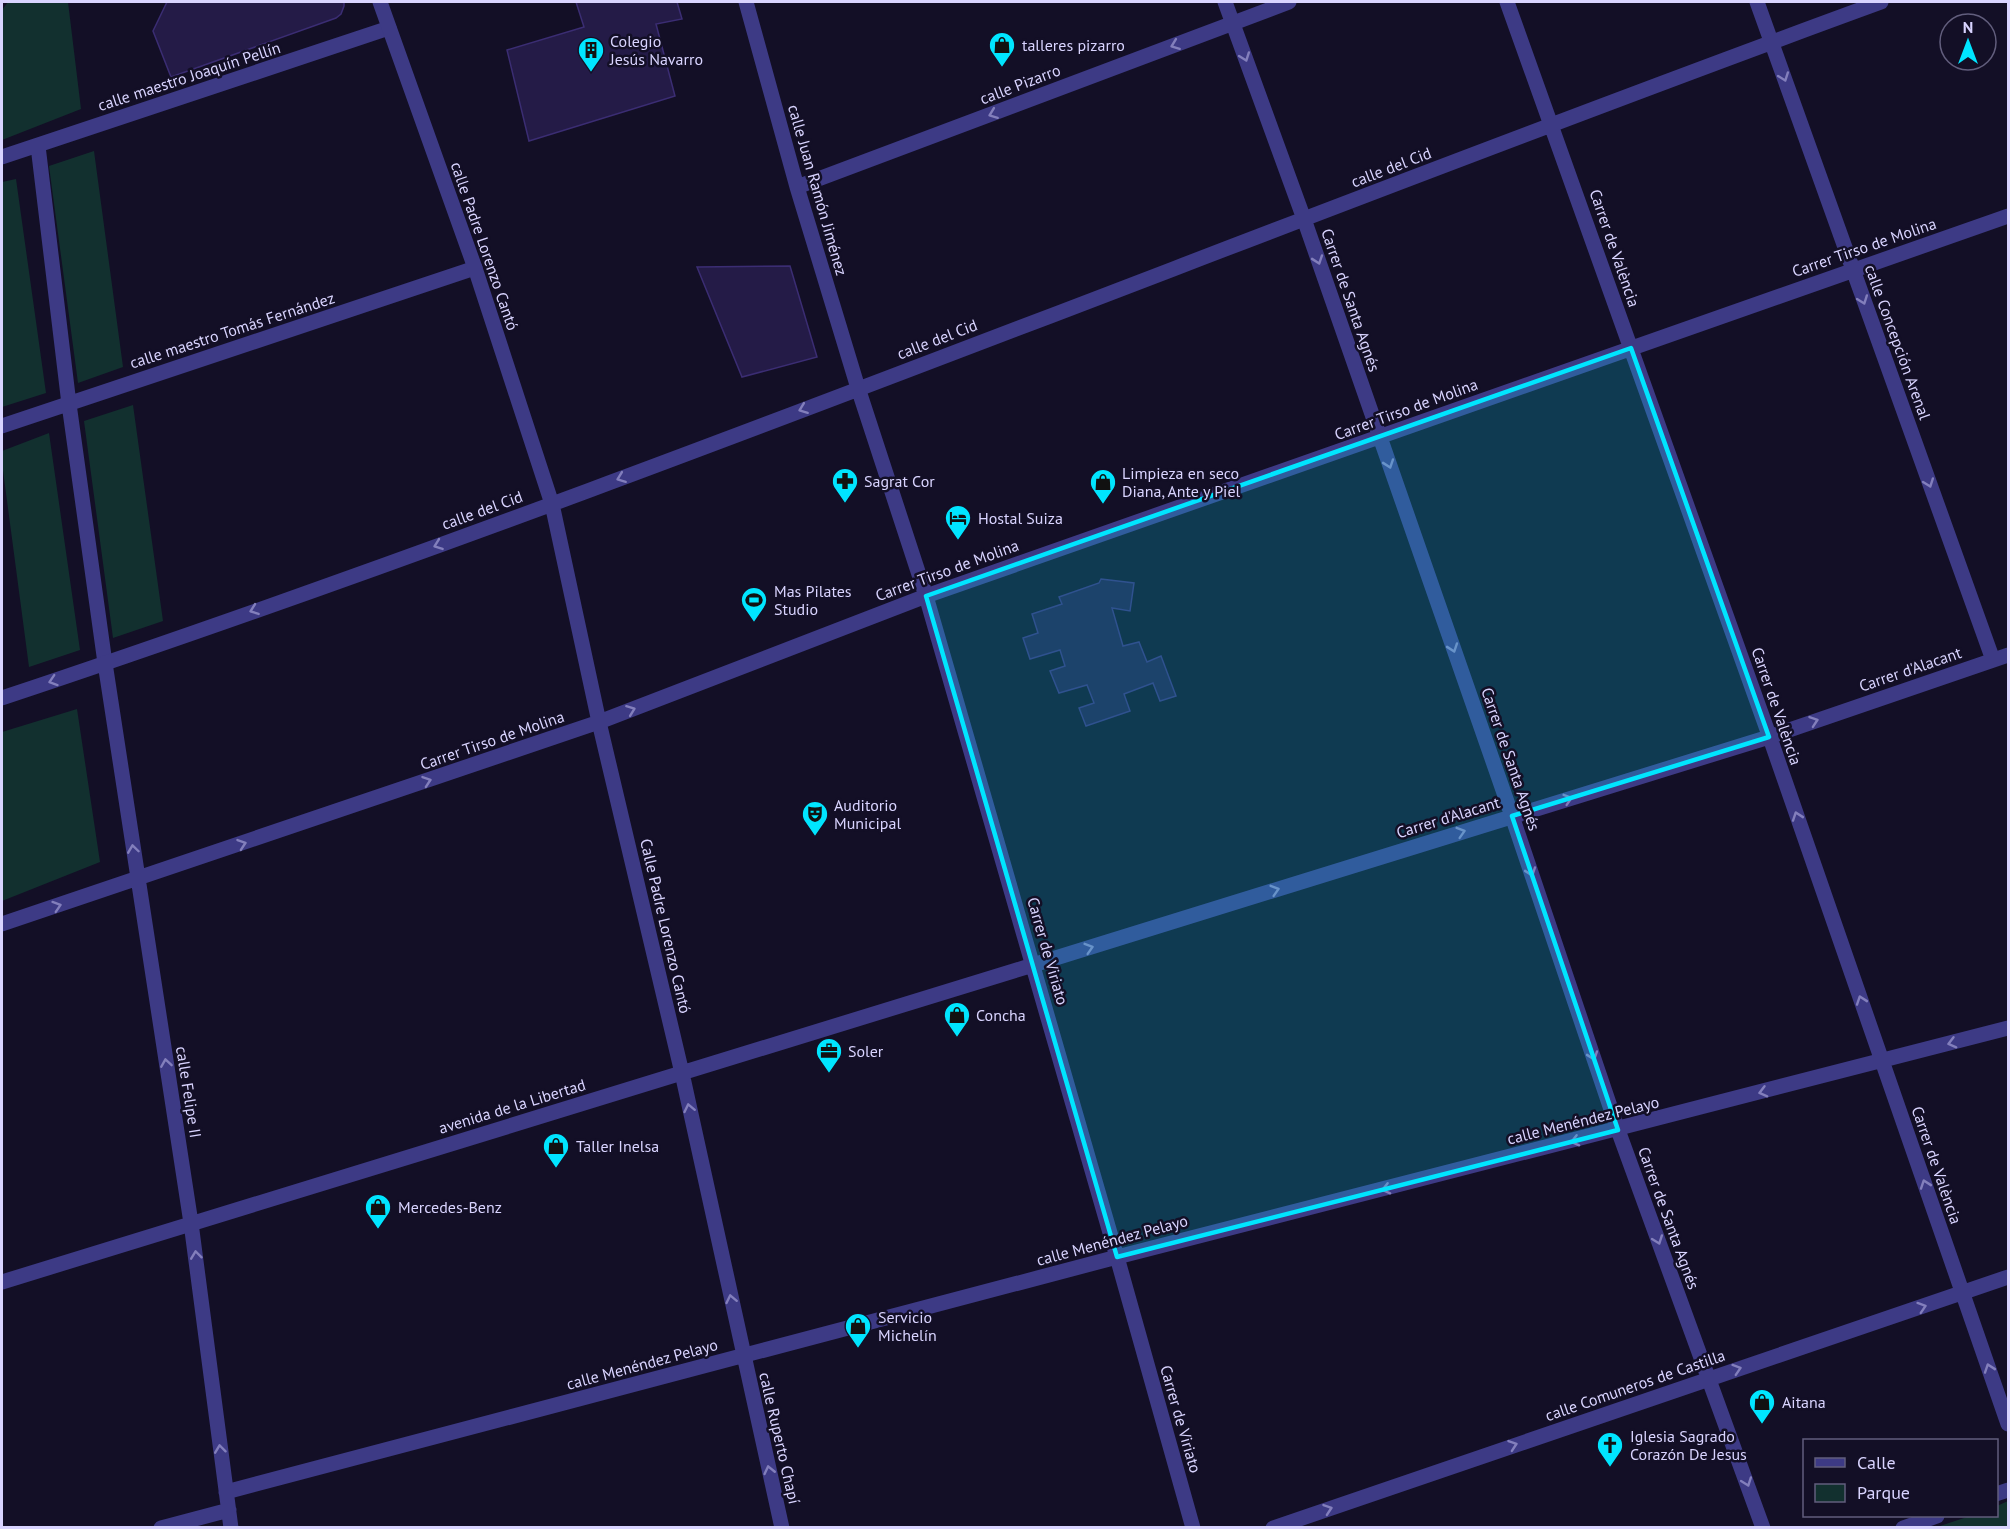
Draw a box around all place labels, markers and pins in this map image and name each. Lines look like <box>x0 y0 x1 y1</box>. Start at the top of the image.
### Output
shop icon: talleres pizarro <box>987 30 1017 68</box>
place label: Colegio Jesús Navarro <box>609 31 703 69</box>
building icon: Colegio Jesús Navarro <box>576 35 606 73</box>
place label: talleres pizarro <box>1022 35 1125 55</box>
place label: Limpieza en seco Diana, Ante y Piel <box>1122 463 1241 501</box>
pharmacy icon: Sagrat Cor <box>830 466 860 504</box>
shop icon: Limpieza en seco Diana, Ante y Piel <box>1088 467 1118 505</box>
place label: Sagrat Cor <box>864 471 935 491</box>
hotel icon: Hostal Suiza <box>943 503 973 541</box>
place label: Hostal Suiza <box>978 508 1063 528</box>
place label: Mas Pilates Studio <box>774 581 852 619</box>
sports icon: Mas Pilates Studio <box>739 585 769 623</box>
place label: Auditorio Municipal <box>834 795 901 833</box>
theatre icon: Auditorio Municipal <box>800 799 830 837</box>
shop icon: Concha <box>942 1000 972 1038</box>
place label: Concha <box>976 1005 1026 1025</box>
office icon: Soler <box>814 1036 844 1074</box>
place label: Soler <box>848 1041 884 1061</box>
shop icon: Taller Inelsa <box>541 1131 571 1169</box>
place label: Taller Inelsa <box>576 1136 659 1156</box>
shop icon: Mercedes-Benz <box>363 1192 393 1230</box>
place label: Mercedes-Benz <box>398 1197 502 1217</box>
place label: Servicio Michelín <box>878 1307 937 1345</box>
shop icon: Servicio Michelín <box>843 1311 873 1349</box>
shop icon: Aitana <box>1747 1387 1777 1425</box>
place label: Aitana <box>1782 1392 1826 1412</box>
place label: Iglesia Sagrado Corazón De Jesus <box>1630 1426 1747 1464</box>
church icon: Iglesia Sagrado Corazón De Jesus <box>1595 1430 1625 1468</box>

